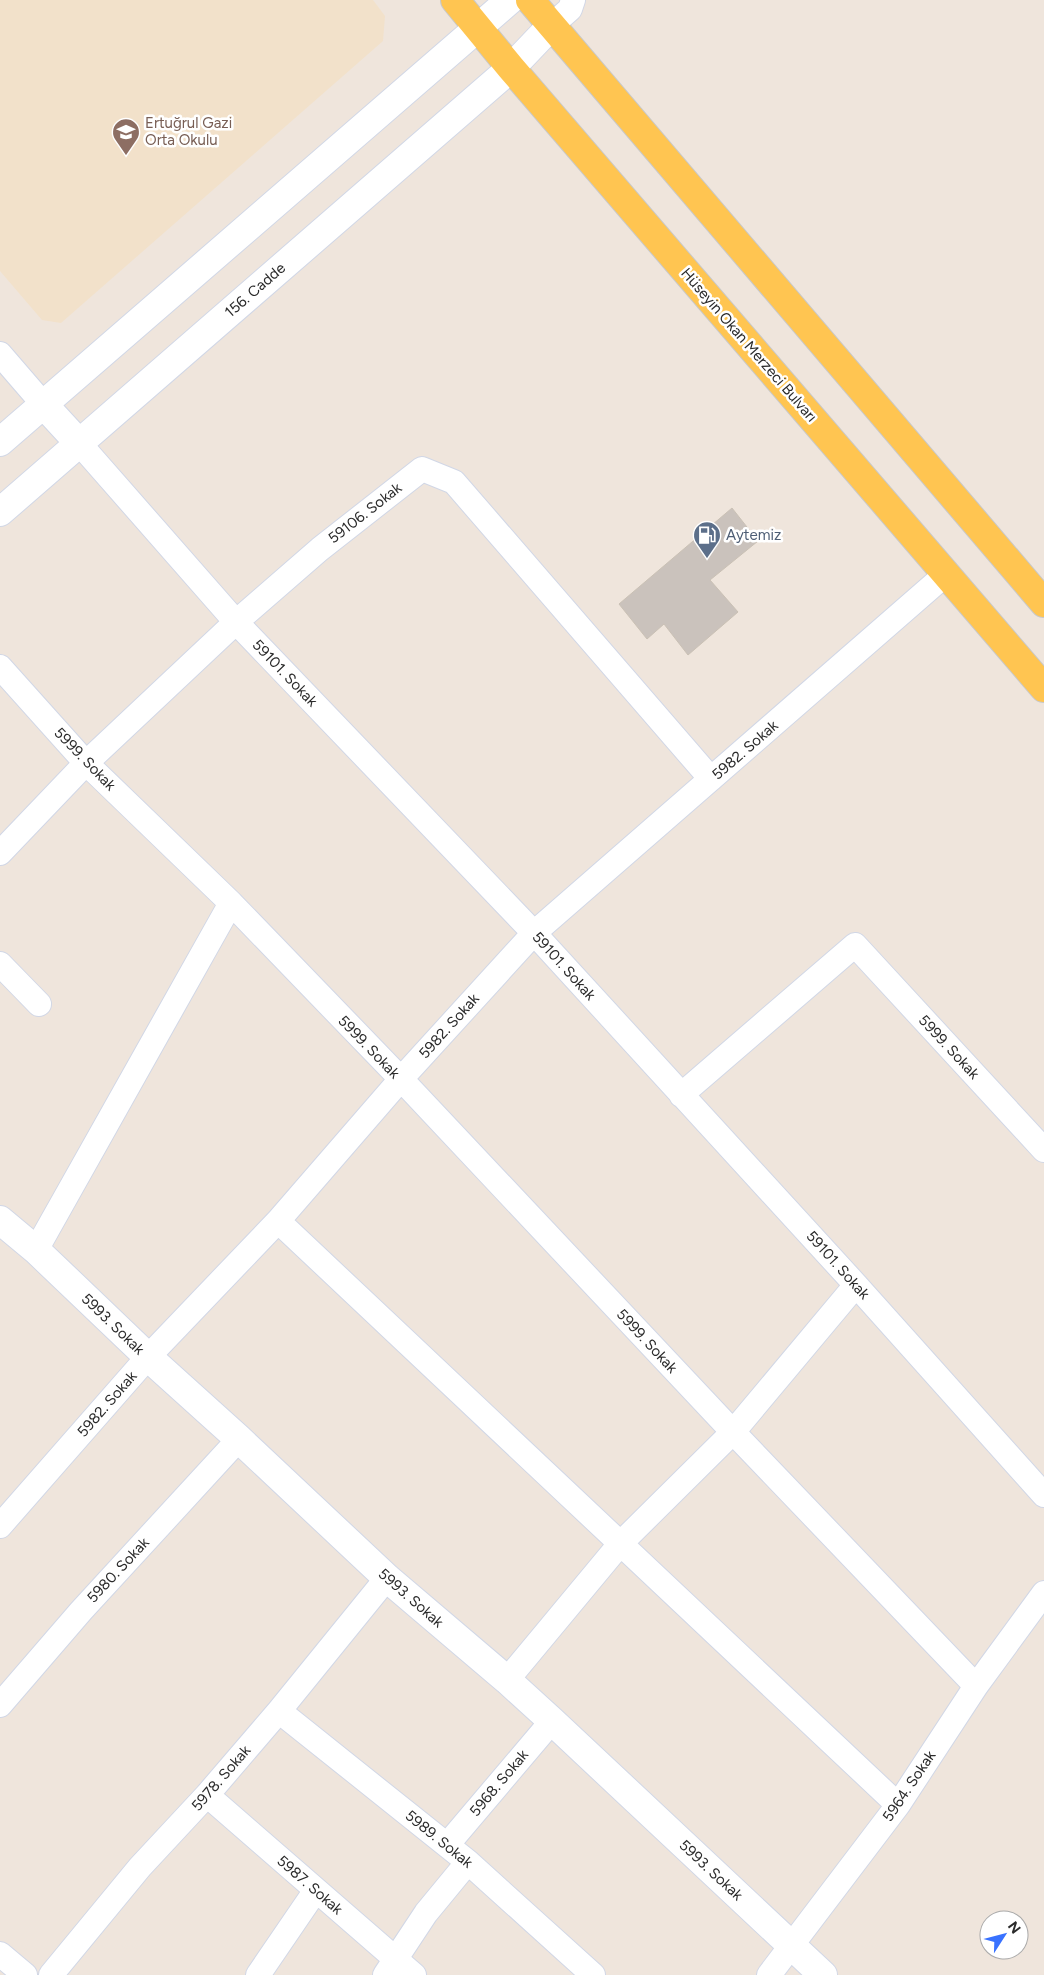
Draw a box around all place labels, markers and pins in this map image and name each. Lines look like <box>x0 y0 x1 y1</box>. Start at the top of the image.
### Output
place label: Ertuğrul Gazi Orta Okulu <box>145 114 232 149</box>
school or university icon: Ertuğrul Gazi Orta Okulu <box>111 117 141 156</box>
fuel station icon: Aytemiz <box>692 520 722 559</box>
place label: Aytemiz <box>726 526 781 544</box>

